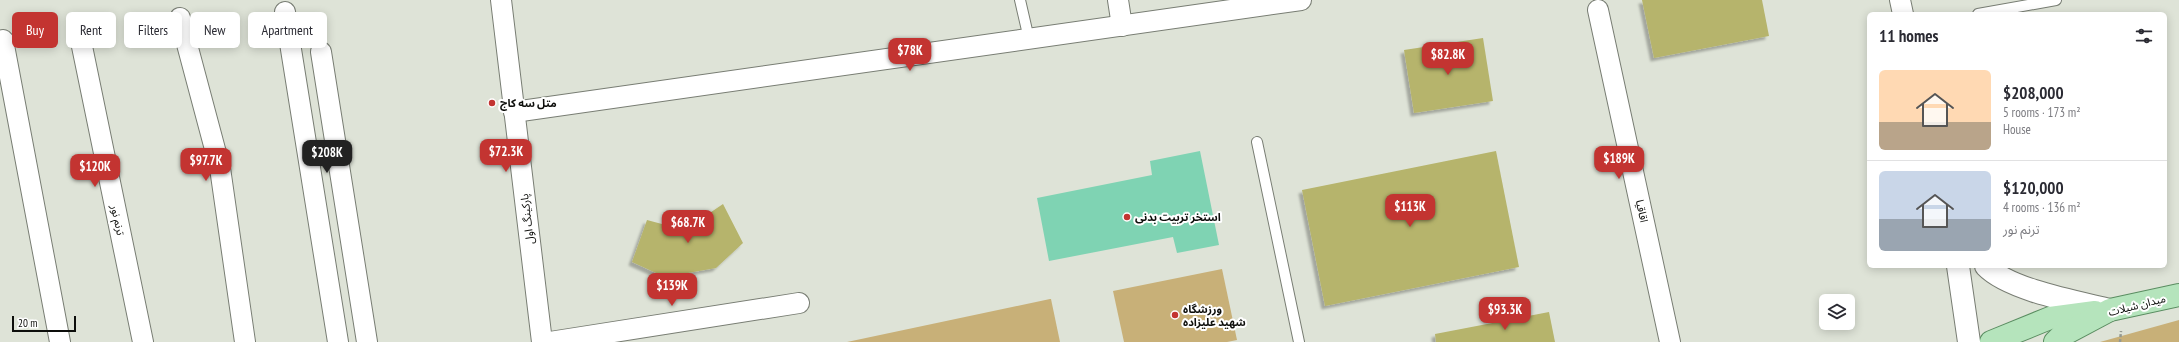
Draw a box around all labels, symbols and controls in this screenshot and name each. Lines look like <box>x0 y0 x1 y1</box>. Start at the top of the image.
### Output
chip: Buy <box>12 12 58 48</box>
chip: Rent <box>66 12 116 48</box>
chip: Filters <box>124 12 182 48</box>
chip: New <box>190 12 240 48</box>
chip: Apartment <box>248 12 327 48</box>
text: 11 homes <box>1879 25 1938 47</box>
icon: filters <box>2133 25 2155 47</box>
pin: $78K <box>886 38 934 72</box>
text: $78K <box>897 42 923 59</box>
pin: $82.8K <box>1415 42 1481 76</box>
text: $82.8K <box>1431 46 1465 63</box>
text: $208,000 <box>2003 82 2064 104</box>
icon: home <box>1911 86 1959 134</box>
place label: متل سه کاج <box>500 96 557 111</box>
marker: متل سه کاج <box>487 98 497 108</box>
text: 5 rooms · 173 m² <box>2003 104 2081 121</box>
text: House <box>2003 121 2031 138</box>
pin: $72.3K <box>473 139 539 173</box>
pin: $208K <box>299 140 355 174</box>
text: $72.3K <box>489 143 523 160</box>
text: $208K <box>311 144 343 161</box>
pin: $189K <box>1591 146 1647 180</box>
pin: $97.7K <box>173 148 239 182</box>
text: $189K <box>1603 150 1635 167</box>
text: $97.7K <box>189 152 223 169</box>
pin: $120K <box>67 154 123 188</box>
text: $120K <box>79 158 111 175</box>
text: $120,000 <box>2003 177 2064 199</box>
icon: home <box>1911 187 1959 235</box>
street label: پارکینگ اول <box>517 193 538 245</box>
pin: $113K <box>1382 194 1438 228</box>
text: $113K <box>1394 198 1426 215</box>
street label: اقاقیا <box>1633 198 1651 224</box>
text: 4 rooms · 136 m² <box>2003 199 2081 216</box>
street label: ترنم نور <box>106 202 128 237</box>
pin: $68.7K <box>655 210 721 244</box>
place label: استخر تربیت بدنی <box>1135 210 1221 224</box>
marker: استخر تربیت بدنی <box>1122 212 1132 222</box>
text: $68.7K <box>671 214 705 231</box>
text: ترنم نور <box>2003 221 2040 238</box>
pin: $139K <box>644 273 700 307</box>
text: $139K <box>656 277 688 294</box>
street label: میدان شیلات <box>2107 291 2167 319</box>
map controls <box>1819 294 1855 330</box>
button: layers <box>1819 294 1855 330</box>
pin: $93.3K <box>1472 297 1538 331</box>
text: $93.3K <box>1488 301 1522 318</box>
place label: ورزشگاه شهید علیزاده <box>1183 302 1246 329</box>
marker: ورزشگاه شهید علیزاده <box>1170 310 1180 320</box>
scale bar <box>12 314 76 333</box>
text: 20 m <box>18 316 37 330</box>

